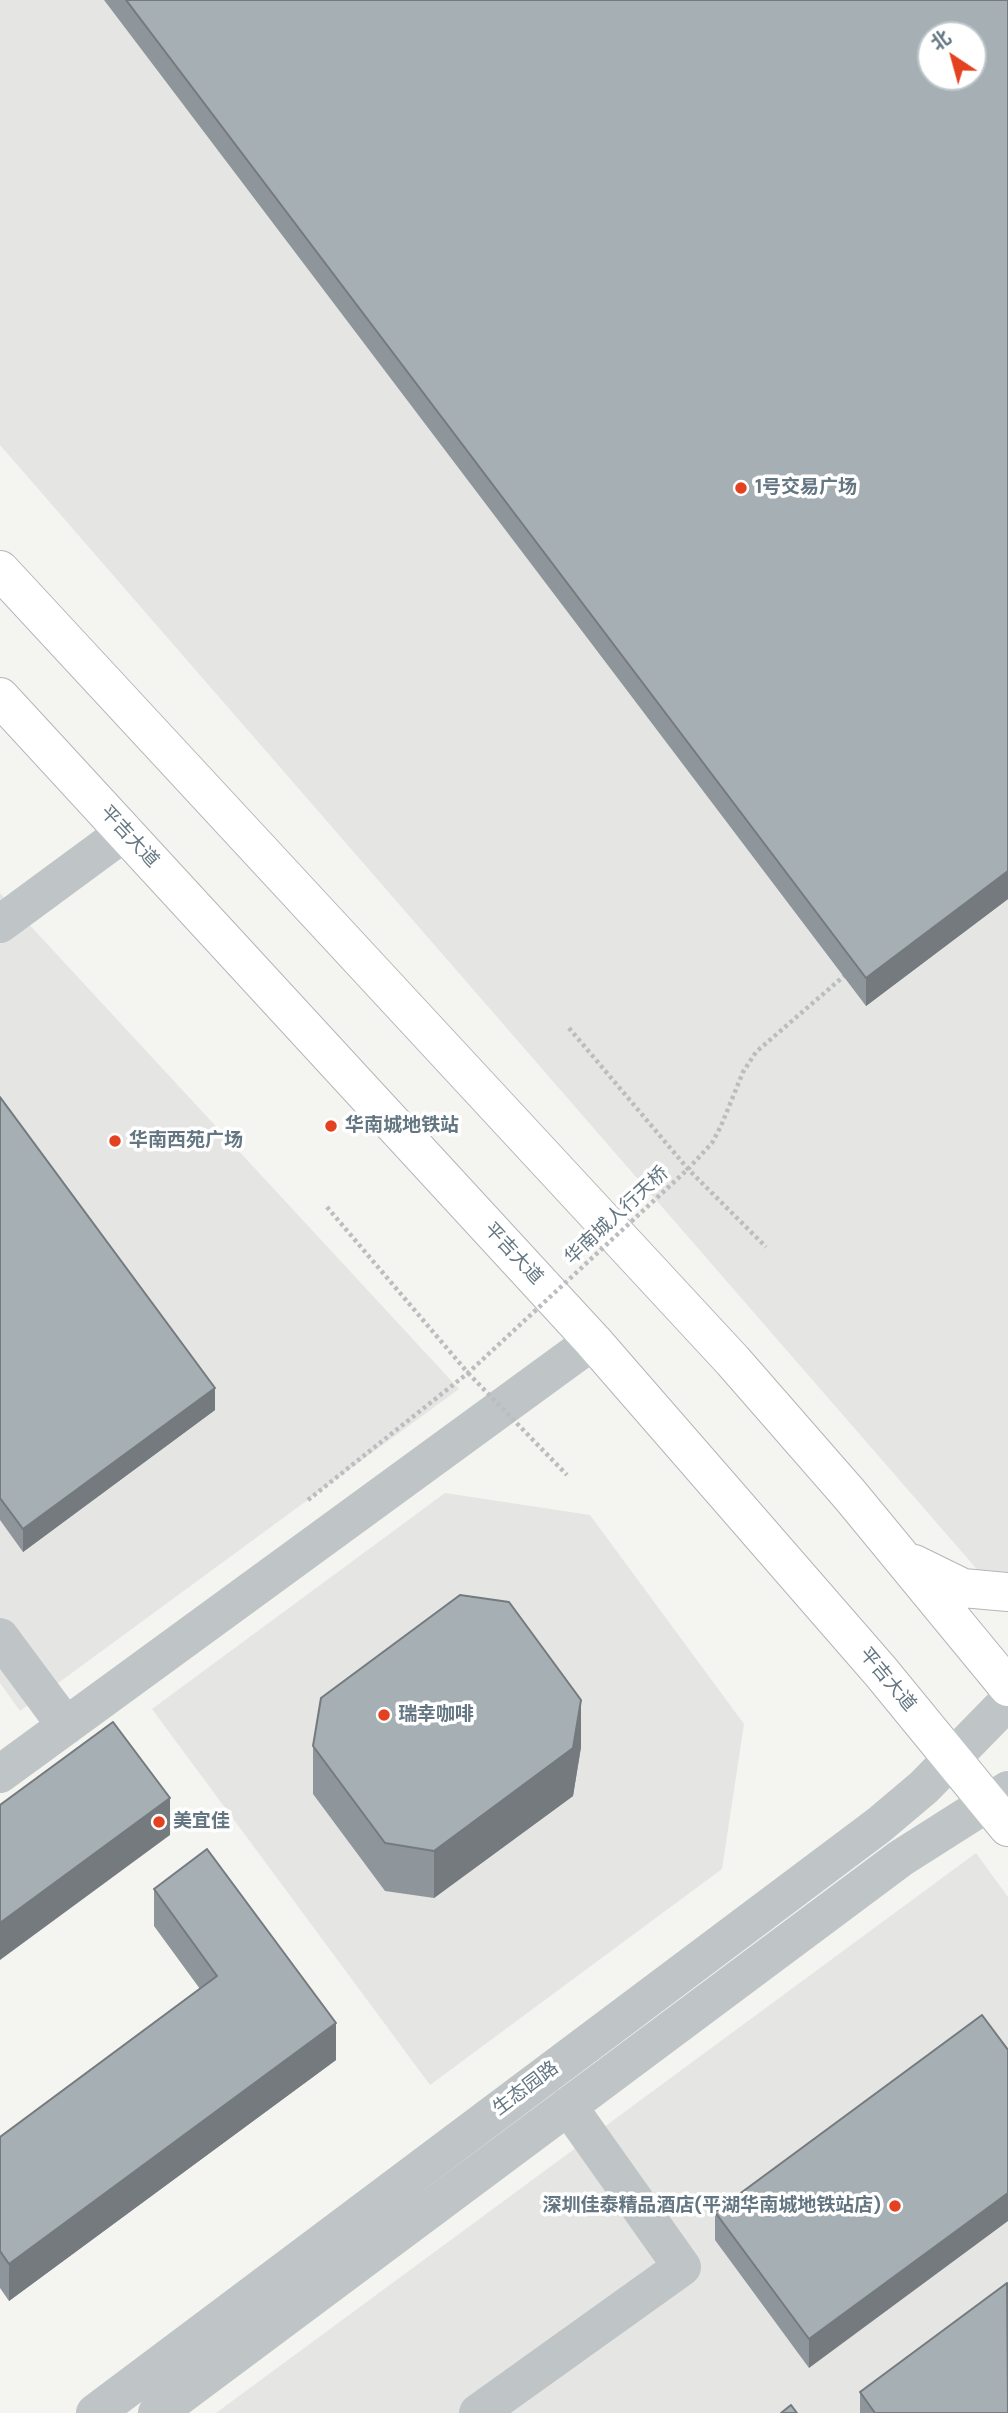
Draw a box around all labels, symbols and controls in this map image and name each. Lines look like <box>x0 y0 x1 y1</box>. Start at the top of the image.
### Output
north arrow <box>917 21 987 91</box>
text: 北 <box>925 25 956 56</box>
place label: 1号交易广场 <box>755 477 857 499</box>
marker: 1号交易广场 <box>733 480 749 496</box>
street label: 平吉大道 <box>95 801 163 873</box>
place label: 华南城地铁站 <box>345 1115 459 1137</box>
marker: 华南城地铁站 <box>323 1118 339 1134</box>
place label: 华南西苑广场 <box>129 1130 243 1152</box>
marker: 华南西苑广场 <box>107 1133 123 1149</box>
street label: 华南城人行天桥 <box>561 1162 673 1270</box>
street label: 平吉大道 <box>479 1218 547 1290</box>
street label: 平吉大道 <box>854 1644 920 1716</box>
place label: 瑞幸咖啡 <box>398 1704 474 1726</box>
marker: 瑞幸咖啡 <box>376 1707 392 1723</box>
place label: 美宜佳 <box>173 1811 230 1833</box>
marker: 美宜佳 <box>151 1814 167 1830</box>
street label: 生态园路 <box>489 2057 563 2121</box>
place label: 深圳佳泰精品酒店(平湖华南城地铁站店) <box>543 2195 881 2217</box>
marker: 深圳佳泰精品酒店(平湖华南城地铁站店) <box>887 2198 903 2214</box>

